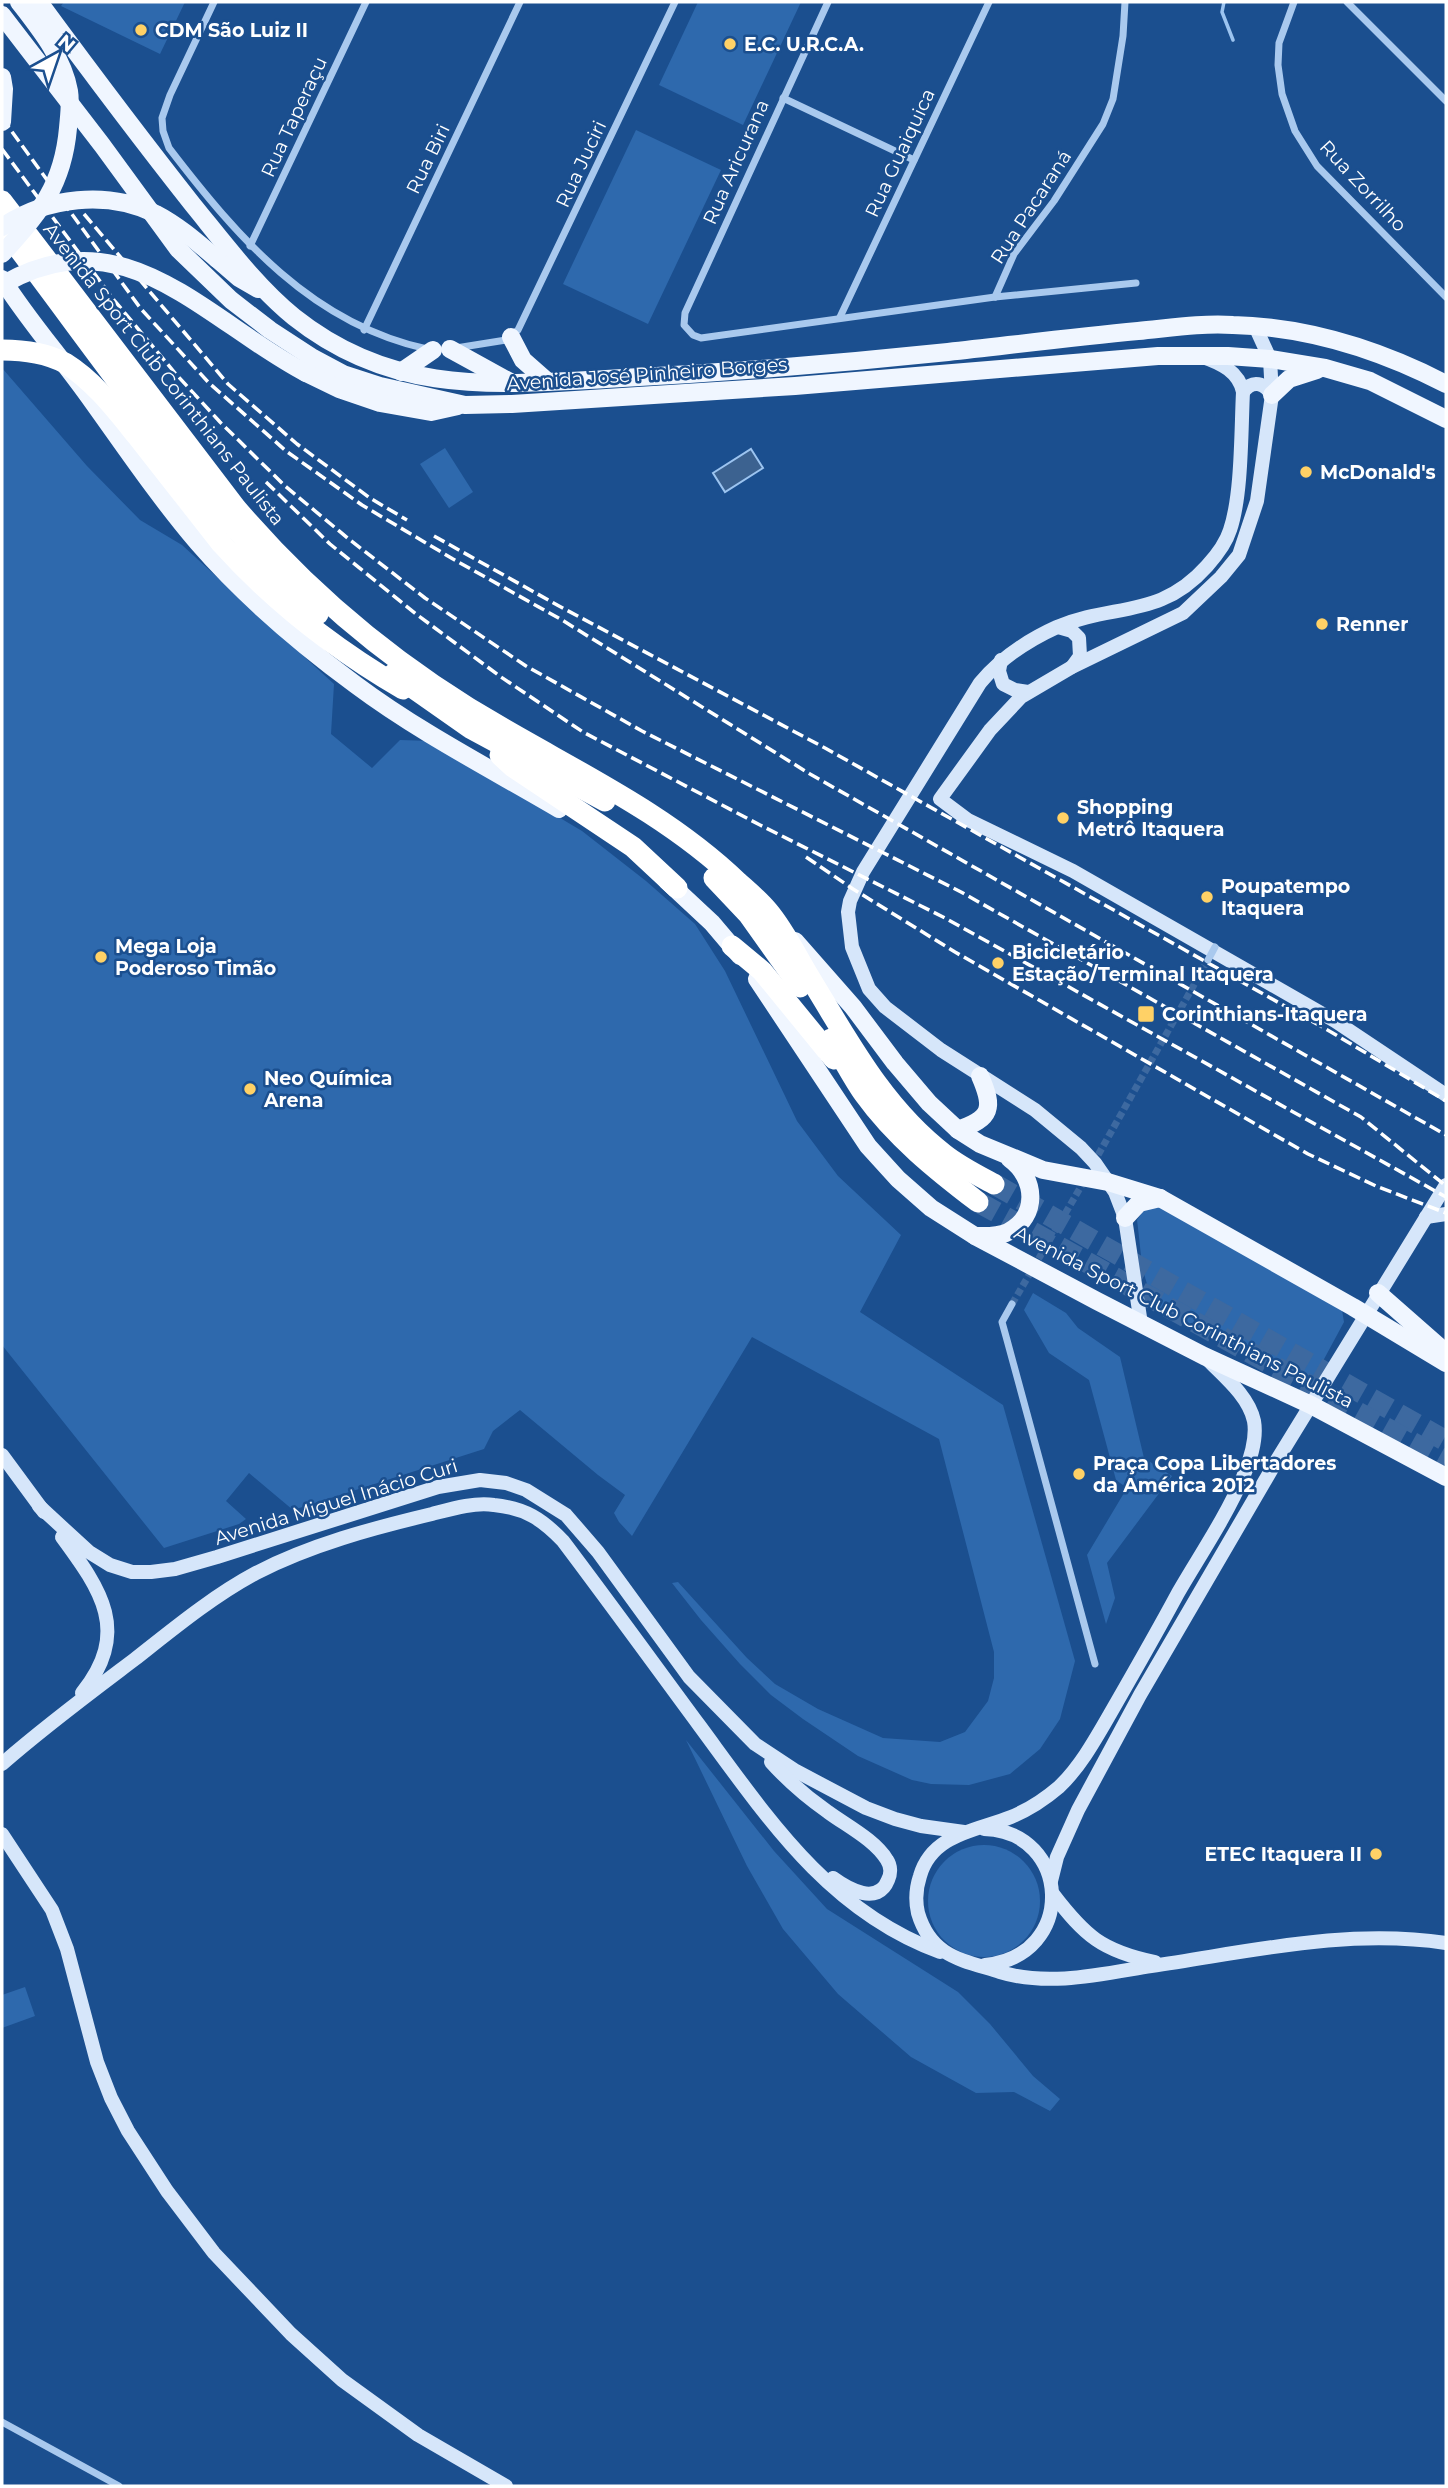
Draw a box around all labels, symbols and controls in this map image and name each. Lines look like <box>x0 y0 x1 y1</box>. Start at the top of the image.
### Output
place label: CDM São Luiz II <box>155 19 308 42</box>
north arrow <box>21 21 91 91</box>
marker: CDM São Luiz II <box>133 22 149 38</box>
text: N <box>53 30 80 57</box>
place label: E.C. U.R.C.A. <box>744 33 864 56</box>
marker: E.C. U.R.C.A. <box>722 36 738 52</box>
street label: Rua Taperaçu <box>256 53 332 181</box>
street label: Rua Guaiquica <box>860 85 940 221</box>
street label: Rua Aricurana <box>698 96 774 228</box>
street label: Rua Juciri <box>551 117 611 211</box>
street label: Rua Biri <box>401 120 455 198</box>
street label: Rua Zorrilho <box>1315 136 1411 237</box>
street label: Rua Pacaraná <box>986 146 1076 268</box>
street label: Avenida Sport Club Corinthians Paulista <box>39 218 289 530</box>
street label: Avenida José Pinheiro Borges <box>506 353 788 395</box>
place label: McDonald's <box>1320 461 1436 484</box>
marker: McDonald's <box>1298 464 1314 480</box>
place label: Renner <box>1336 613 1408 636</box>
marker: Renner <box>1314 616 1330 632</box>
place label: Shopping Metrô Itaquera <box>1077 796 1225 841</box>
marker: Shopping Metrô Itaquera <box>1055 810 1071 826</box>
place label: Poupatempo Itaquera <box>1221 875 1350 920</box>
marker: Poupatempo Itaquera <box>1199 889 1215 905</box>
place label: Mega Loja Poderoso Timão <box>115 935 276 980</box>
place label: Bicicletário Estação/Terminal Itaquera <box>1012 941 1274 986</box>
marker: Mega Loja Poderoso Timão <box>93 949 109 965</box>
marker: Bicicletário Estação/Terminal Itaquera <box>990 955 1006 971</box>
place label: Corinthians-Itaquera <box>1162 1003 1367 1026</box>
marker: Corinthians-Itaquera <box>1136 1004 1156 1024</box>
place label: Neo Química Arena <box>263 1067 393 1112</box>
marker: Neo Química Arena <box>242 1081 258 1097</box>
street label: Avenida Sport Club Corinthians Paulista <box>1011 1221 1357 1413</box>
place label: Praça Copa Libertadores da América 2012 <box>1093 1452 1336 1497</box>
street label: Avenida Miguel Inácio Curi <box>212 1454 460 1550</box>
marker: Praça Copa Libertadores da América 2012 <box>1071 1466 1087 1482</box>
place label: ETEC Itaquera II <box>1205 1843 1362 1866</box>
marker: ETEC Itaquera II <box>1368 1846 1384 1862</box>

